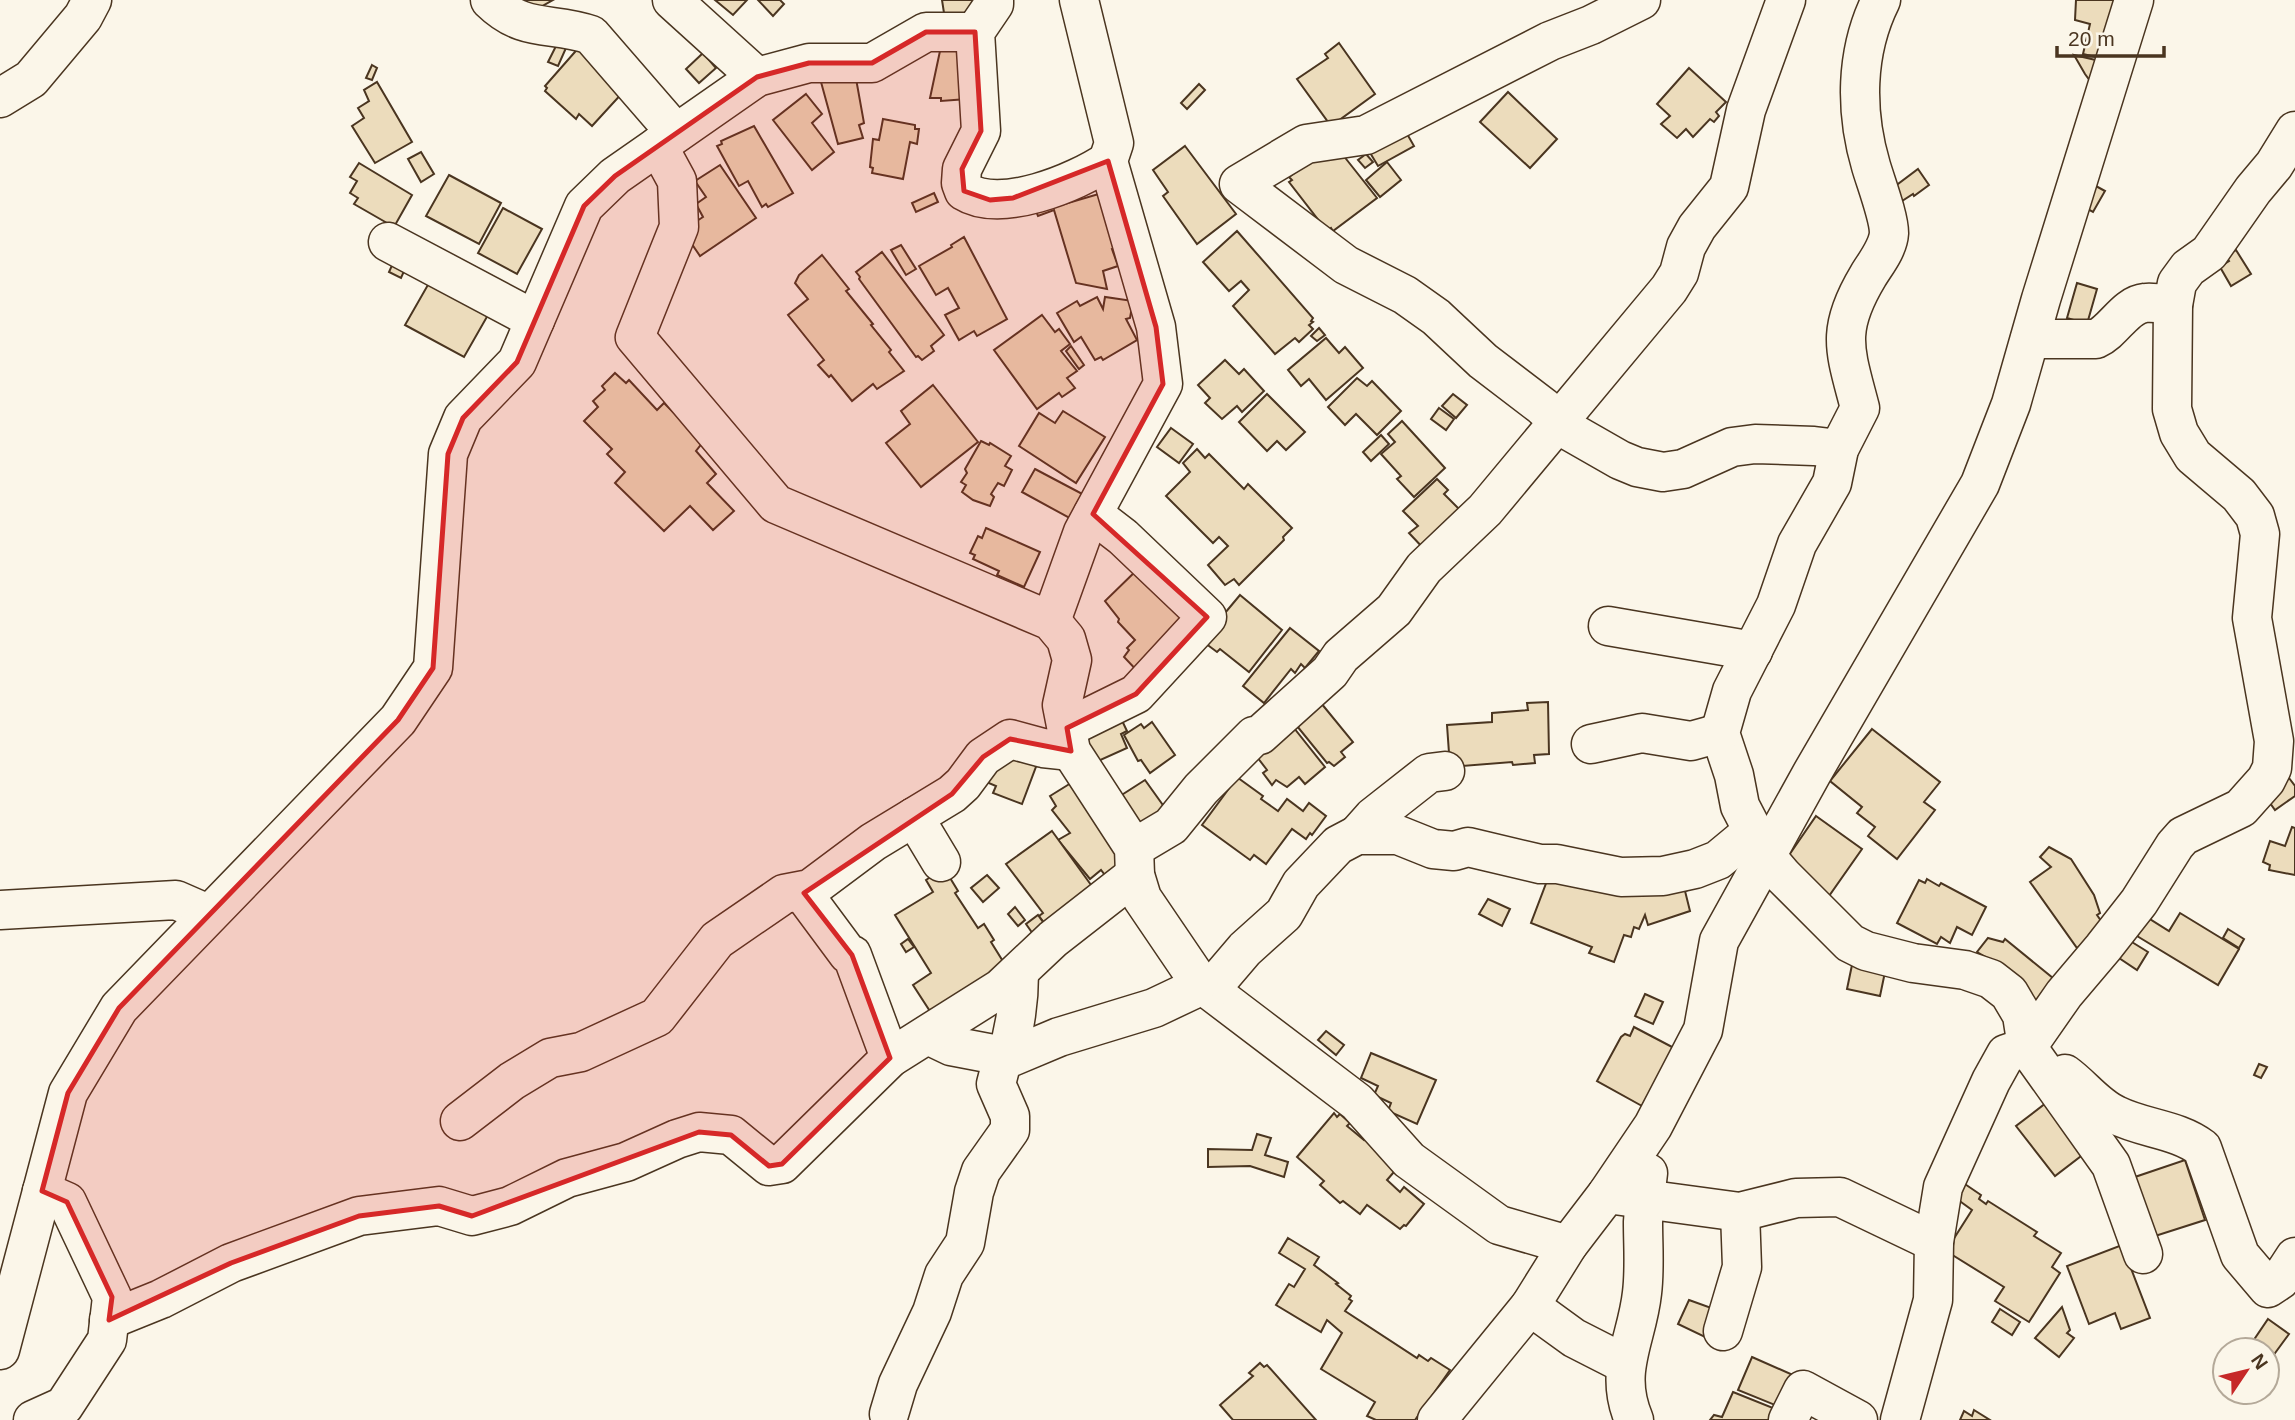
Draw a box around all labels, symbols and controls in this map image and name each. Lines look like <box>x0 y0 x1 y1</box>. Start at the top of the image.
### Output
scale bar <box>2057 14 2164 58</box>
text: 20 m <box>2068 27 2115 50</box>
north arrow <box>2211 1336 2281 1406</box>
text: N <box>2247 1350 2272 1373</box>

